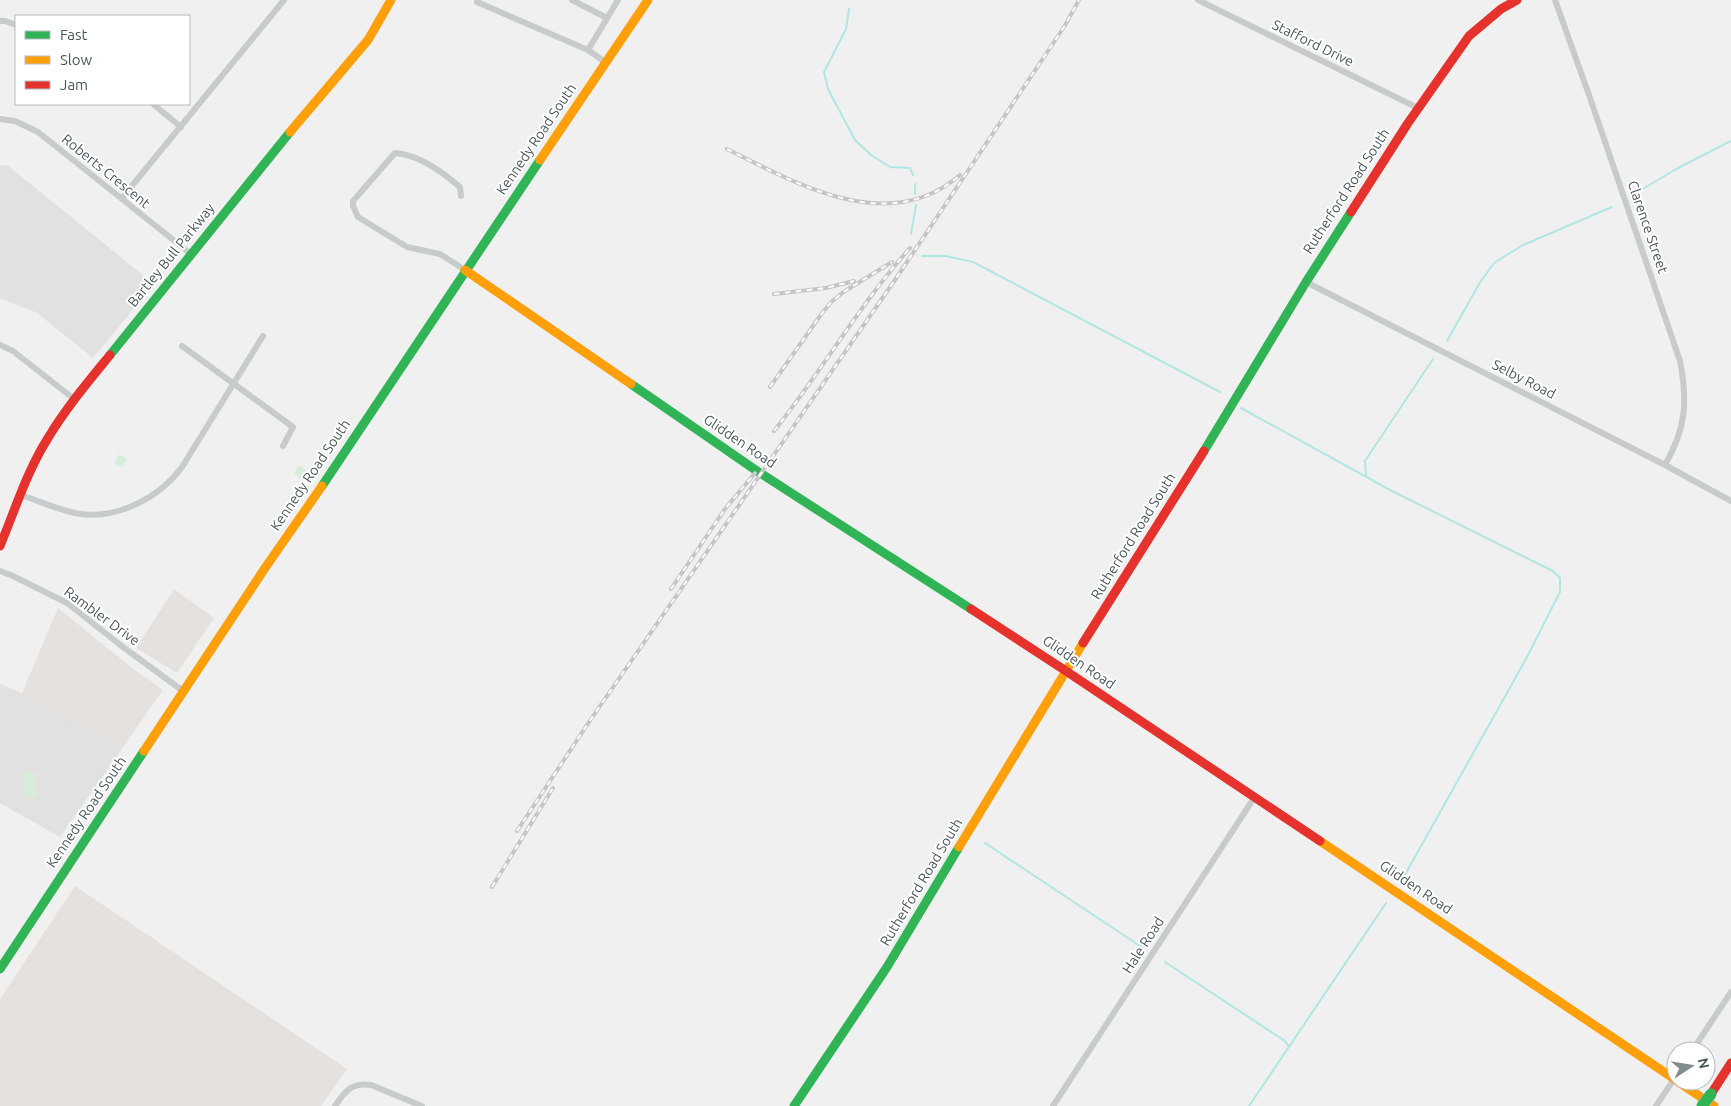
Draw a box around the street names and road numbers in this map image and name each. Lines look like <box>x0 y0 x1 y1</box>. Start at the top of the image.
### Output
street label: Stafford Drive <box>1270 16 1356 70</box>
street label: Kennedy Road South <box>493 80 579 198</box>
street label: Rutherford Road South <box>1300 125 1392 257</box>
street label: Roberts Crescent <box>59 131 153 212</box>
street label: Clarence Street <box>1625 179 1672 276</box>
street label: Bartley Bull Parkway <box>124 200 218 310</box>
street label: Selby Road <box>1490 356 1558 402</box>
street label: Glidden Road <box>701 411 779 471</box>
street label: Kennedy Road South <box>267 416 353 534</box>
street label: Rutherford Road South <box>1088 470 1178 602</box>
street label: Rambler Drive <box>61 583 143 649</box>
street label: Glidden Road <box>1040 632 1118 692</box>
street label: Kennedy Road South <box>43 753 129 871</box>
street label: Rutherford Road South <box>877 815 965 949</box>
street label: Glidden Road <box>1377 857 1455 917</box>
street label: Hale Road <box>1119 914 1167 976</box>

